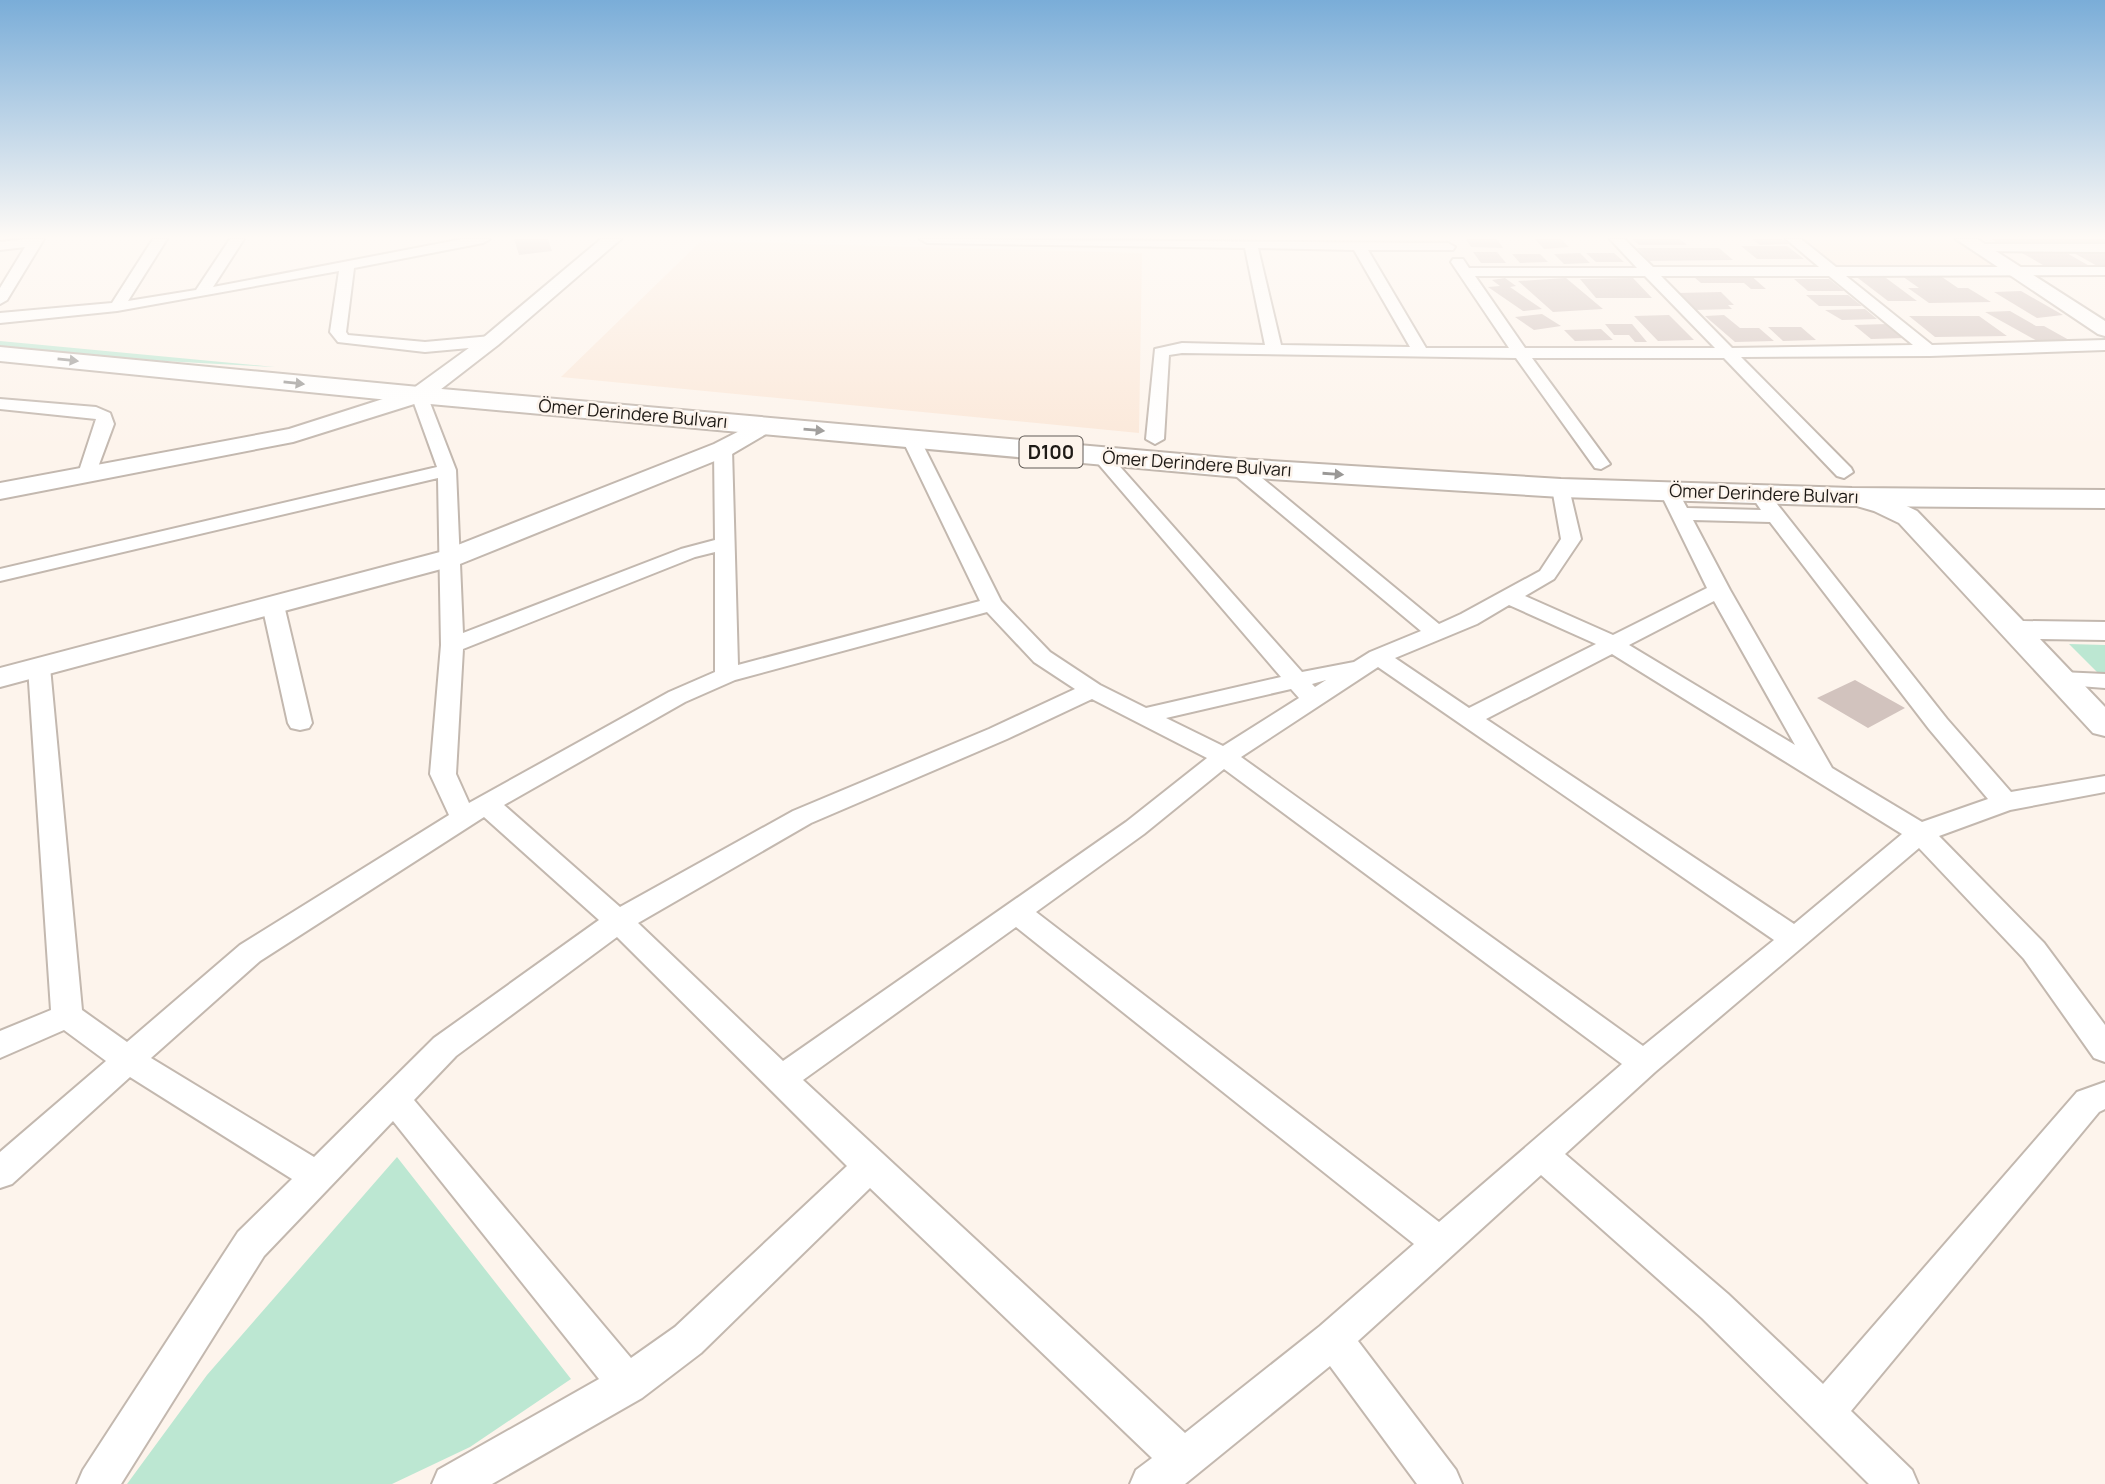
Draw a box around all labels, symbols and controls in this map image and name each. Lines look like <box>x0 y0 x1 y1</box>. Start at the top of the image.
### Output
one-way arrow <box>57 355 79 366</box>
one-way arrow <box>284 377 306 388</box>
street label: Ömer Derindere Bulvarı <box>538 393 729 433</box>
one-way arrow <box>803 425 825 436</box>
road number: D100 <box>1020 436 1082 467</box>
street label: Ömer Derindere Bulvarı <box>1102 444 1292 482</box>
one-way arrow <box>1323 469 1345 480</box>
street label: Ömer Derindere Bulvarı <box>1669 478 1859 508</box>

